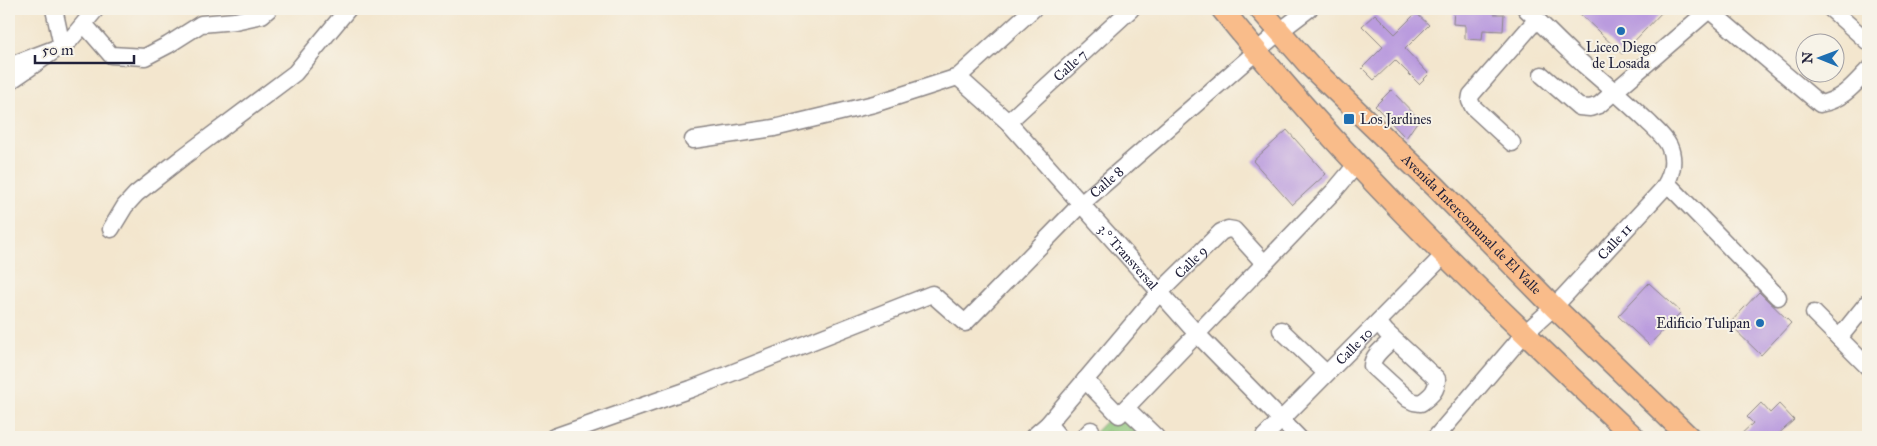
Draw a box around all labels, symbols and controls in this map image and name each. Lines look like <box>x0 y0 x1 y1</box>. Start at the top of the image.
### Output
marker: Liceo Diego de Losada <box>1615 25 1627 37</box>
scale bar <box>35 32 134 64</box>
north arrow <box>1794 32 1844 82</box>
place label: Liceo Diego de Losada <box>1586 39 1656 72</box>
text: 50 m <box>42 41 74 59</box>
street label: Calle 7 <box>1050 46 1090 85</box>
text: N <box>1799 52 1816 64</box>
place label: Los Jardines <box>1360 111 1431 129</box>
marker: Los Jardines <box>1342 112 1356 126</box>
street label: Avenida Intercomunal de El Valle <box>1398 150 1545 298</box>
street label: Calle 8 <box>1086 163 1127 201</box>
street label: Calle 11 <box>1594 220 1636 263</box>
street label: 3.° Transversal <box>1095 221 1162 293</box>
street label: Calle 9 <box>1171 242 1211 282</box>
place label: Edificio Tulipan <box>1656 315 1750 332</box>
marker: Edificio Tulipan <box>1754 317 1766 329</box>
street label: Calle 10 <box>1332 324 1376 368</box>

